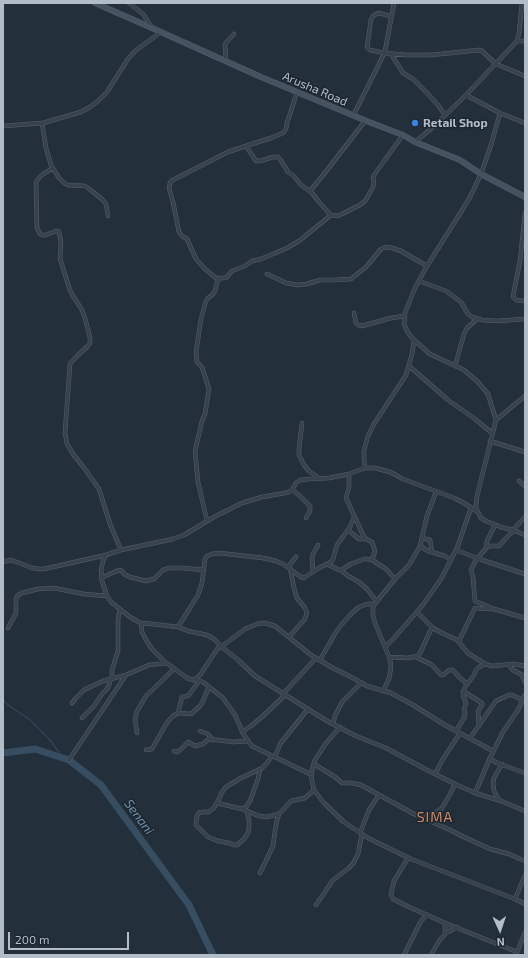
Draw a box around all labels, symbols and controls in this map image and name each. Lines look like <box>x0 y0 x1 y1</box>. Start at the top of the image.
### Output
street label: Arusha Road <box>280 69 350 109</box>
place label: Retail Shop <box>423 116 488 130</box>
marker: Retail Shop <box>410 118 420 128</box>
water label: Senani <box>121 796 157 838</box>
district label: SIMA <box>417 809 453 825</box>
north arrow <box>480 910 520 950</box>
scale bar <box>10 924 131 950</box>
text: 200 m <box>15 932 49 946</box>
text: N <box>496 936 505 949</box>

